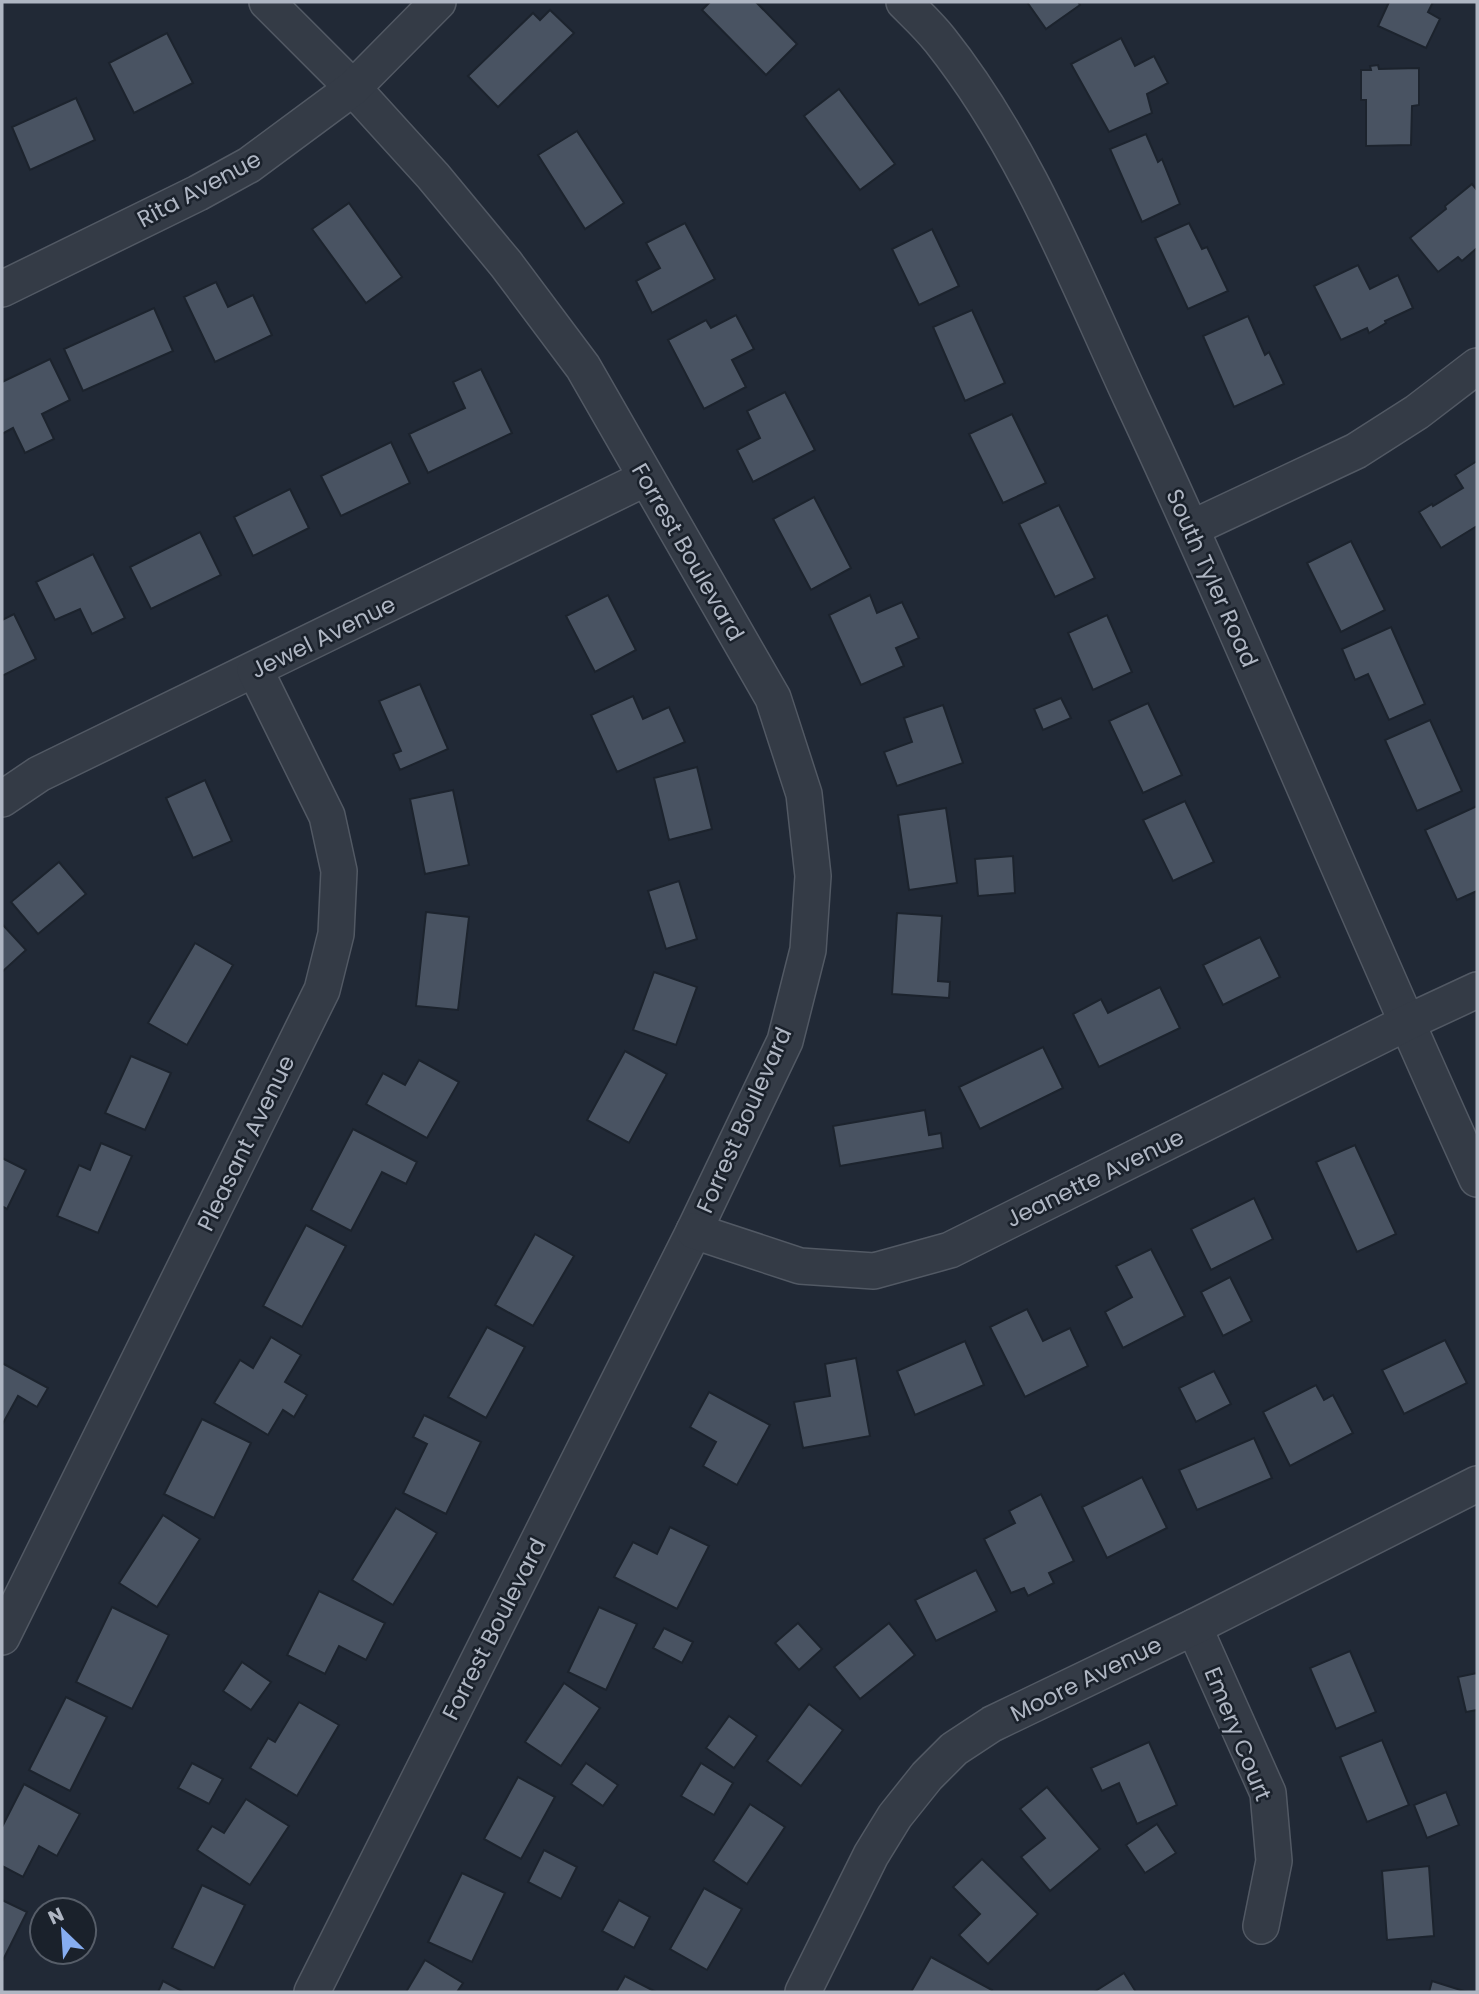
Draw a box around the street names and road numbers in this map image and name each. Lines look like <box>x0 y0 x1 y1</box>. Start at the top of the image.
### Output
street label: Rita Avenue <box>131 143 267 235</box>
street label: Forrest Boulevard <box>624 457 752 647</box>
street label: South Tyler Road <box>1158 484 1266 672</box>
street label: Jewel Avenue <box>245 588 401 686</box>
street label: Forrest Boulevard <box>689 1022 799 1218</box>
street label: Pleasant Avenue <box>190 1050 302 1236</box>
street label: Jeanette Avenue <box>1001 1121 1189 1235</box>
street label: Forrest Boulevard <box>434 1533 554 1725</box>
street label: Moore Avenue <box>1005 1629 1167 1729</box>
street label: Emery Court <box>1197 1662 1279 1806</box>

